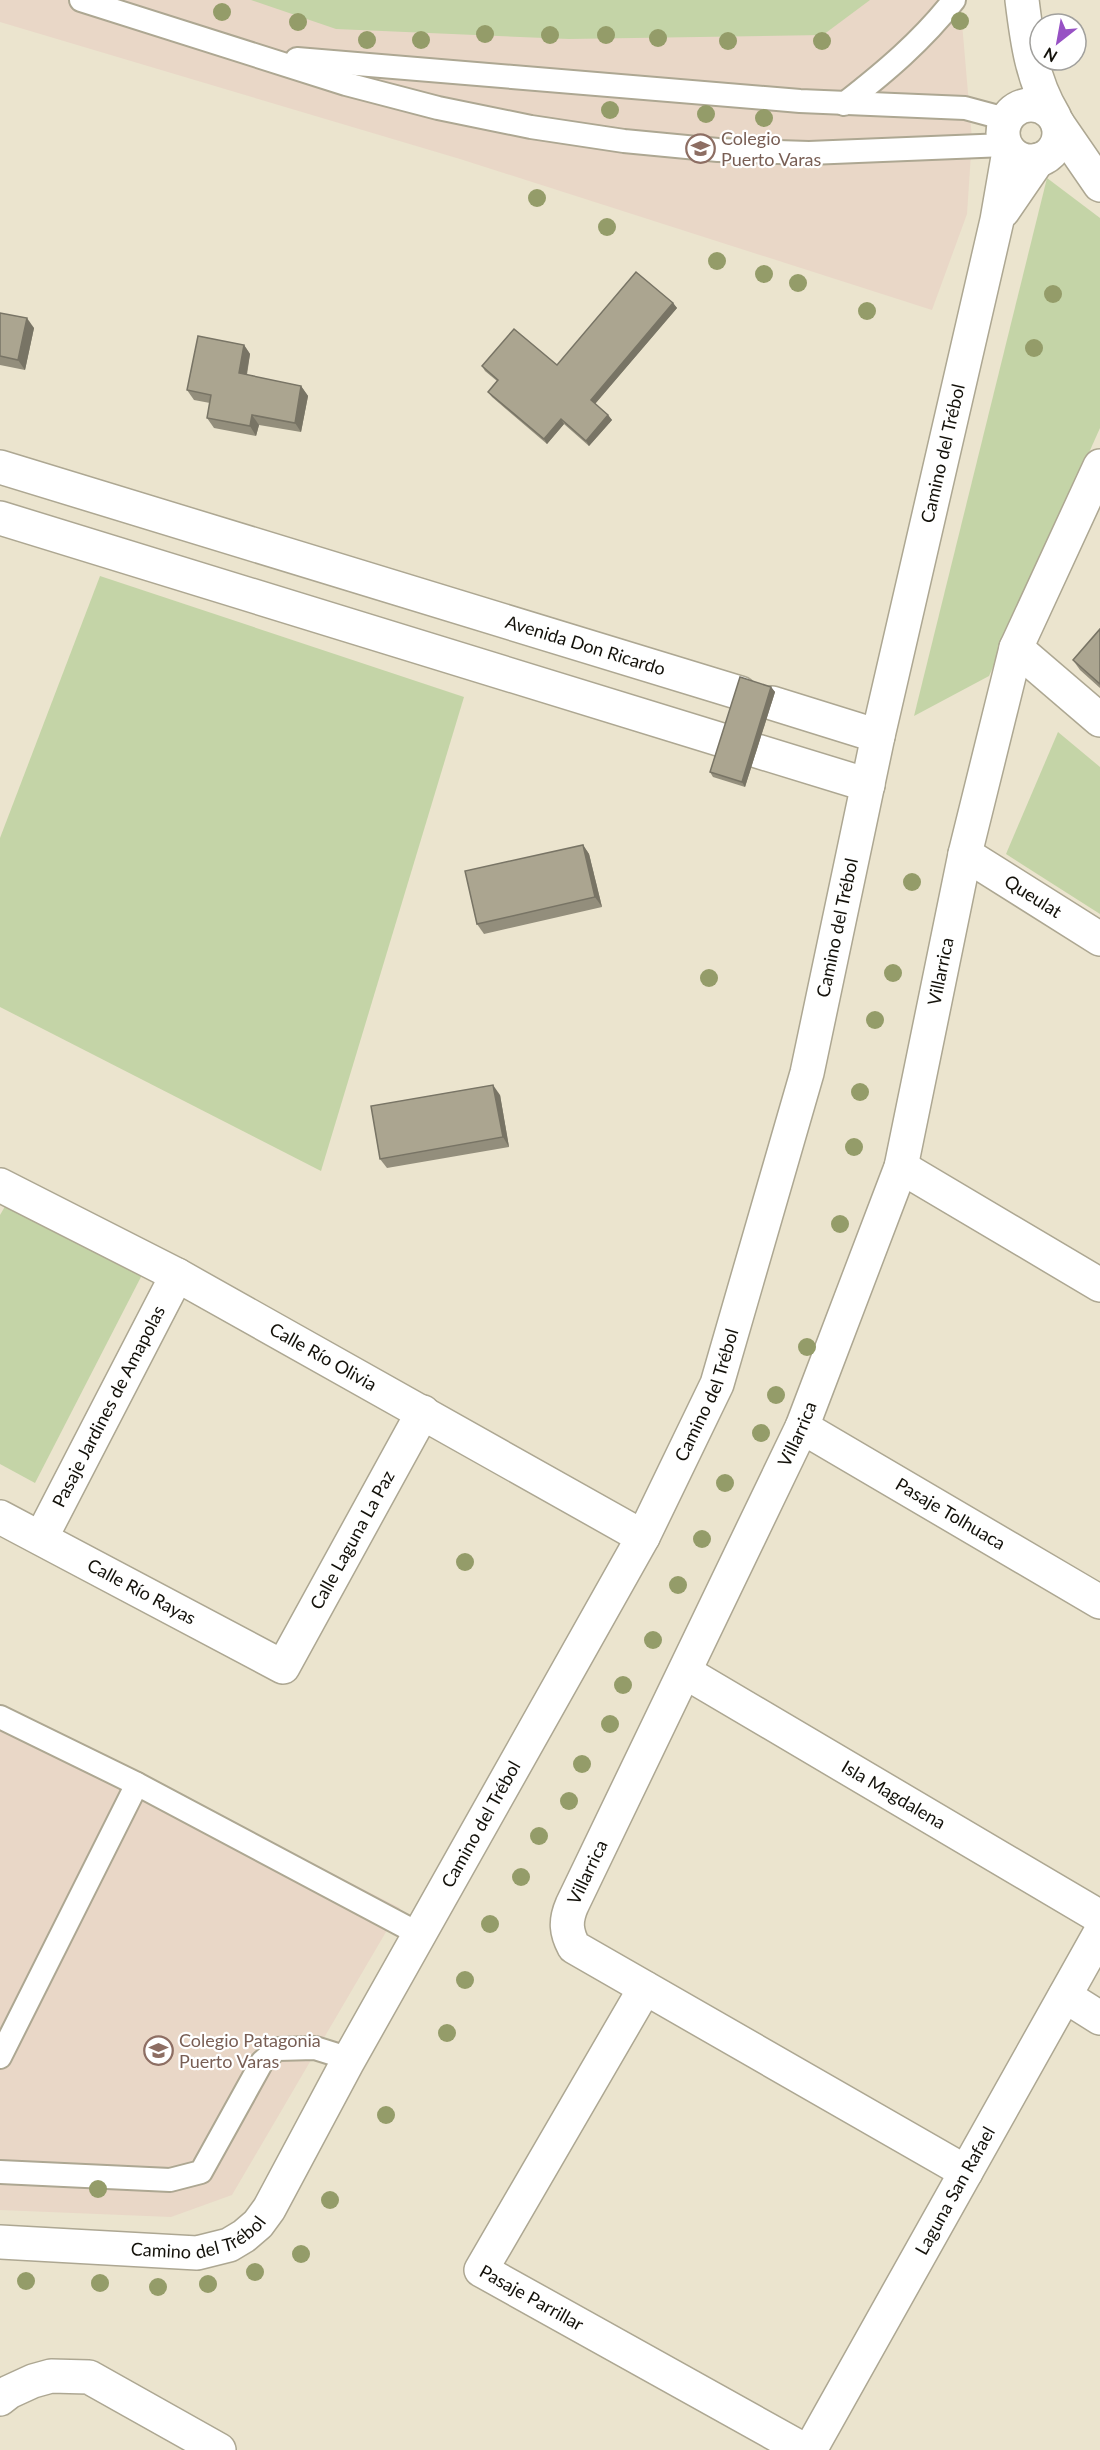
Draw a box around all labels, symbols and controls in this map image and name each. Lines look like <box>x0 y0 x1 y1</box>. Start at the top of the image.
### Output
north arrow <box>1028 12 1088 72</box>
text: N <box>1040 44 1060 67</box>
place label: Colegio Puerto Varas <box>721 127 822 170</box>
school or university icon: Colegio Puerto Varas <box>684 133 716 165</box>
street label: Camino del Trébol <box>916 382 969 525</box>
street label: Avenida Don Ricardo <box>503 610 668 680</box>
street label: Camino del Trébol <box>811 856 862 999</box>
street label: Queulat <box>1001 870 1066 922</box>
street label: Villarrica <box>922 935 958 1007</box>
street label: Pasaje Jardines de Amapolas <box>47 1301 169 1511</box>
street label: Calle Río Olivia <box>266 1317 381 1395</box>
street label: Camino del Trébol <box>669 1326 742 1465</box>
street label: Villarrica <box>773 1398 821 1470</box>
street label: Calle Laguna La Paz <box>305 1466 399 1613</box>
street label: Pasaje Tolhuaca <box>892 1472 1010 1554</box>
street label: Calle Río Rayas <box>84 1553 200 1629</box>
street label: Isla Magdalena <box>838 1755 950 1833</box>
street label: Camino del Trébol <box>436 1757 525 1891</box>
street label: Villarrica <box>562 1836 612 1908</box>
place label: Colegio Patagonia Puerto Varas <box>179 2029 321 2072</box>
school or university icon: Colegio Patagonia Puerto Varas <box>142 2035 174 2067</box>
street label: Laguna San Rafael <box>910 2123 999 2258</box>
street label: Camino del Trébol <box>130 2211 270 2263</box>
street label: Pasaje Parrillar <box>476 2259 588 2335</box>

